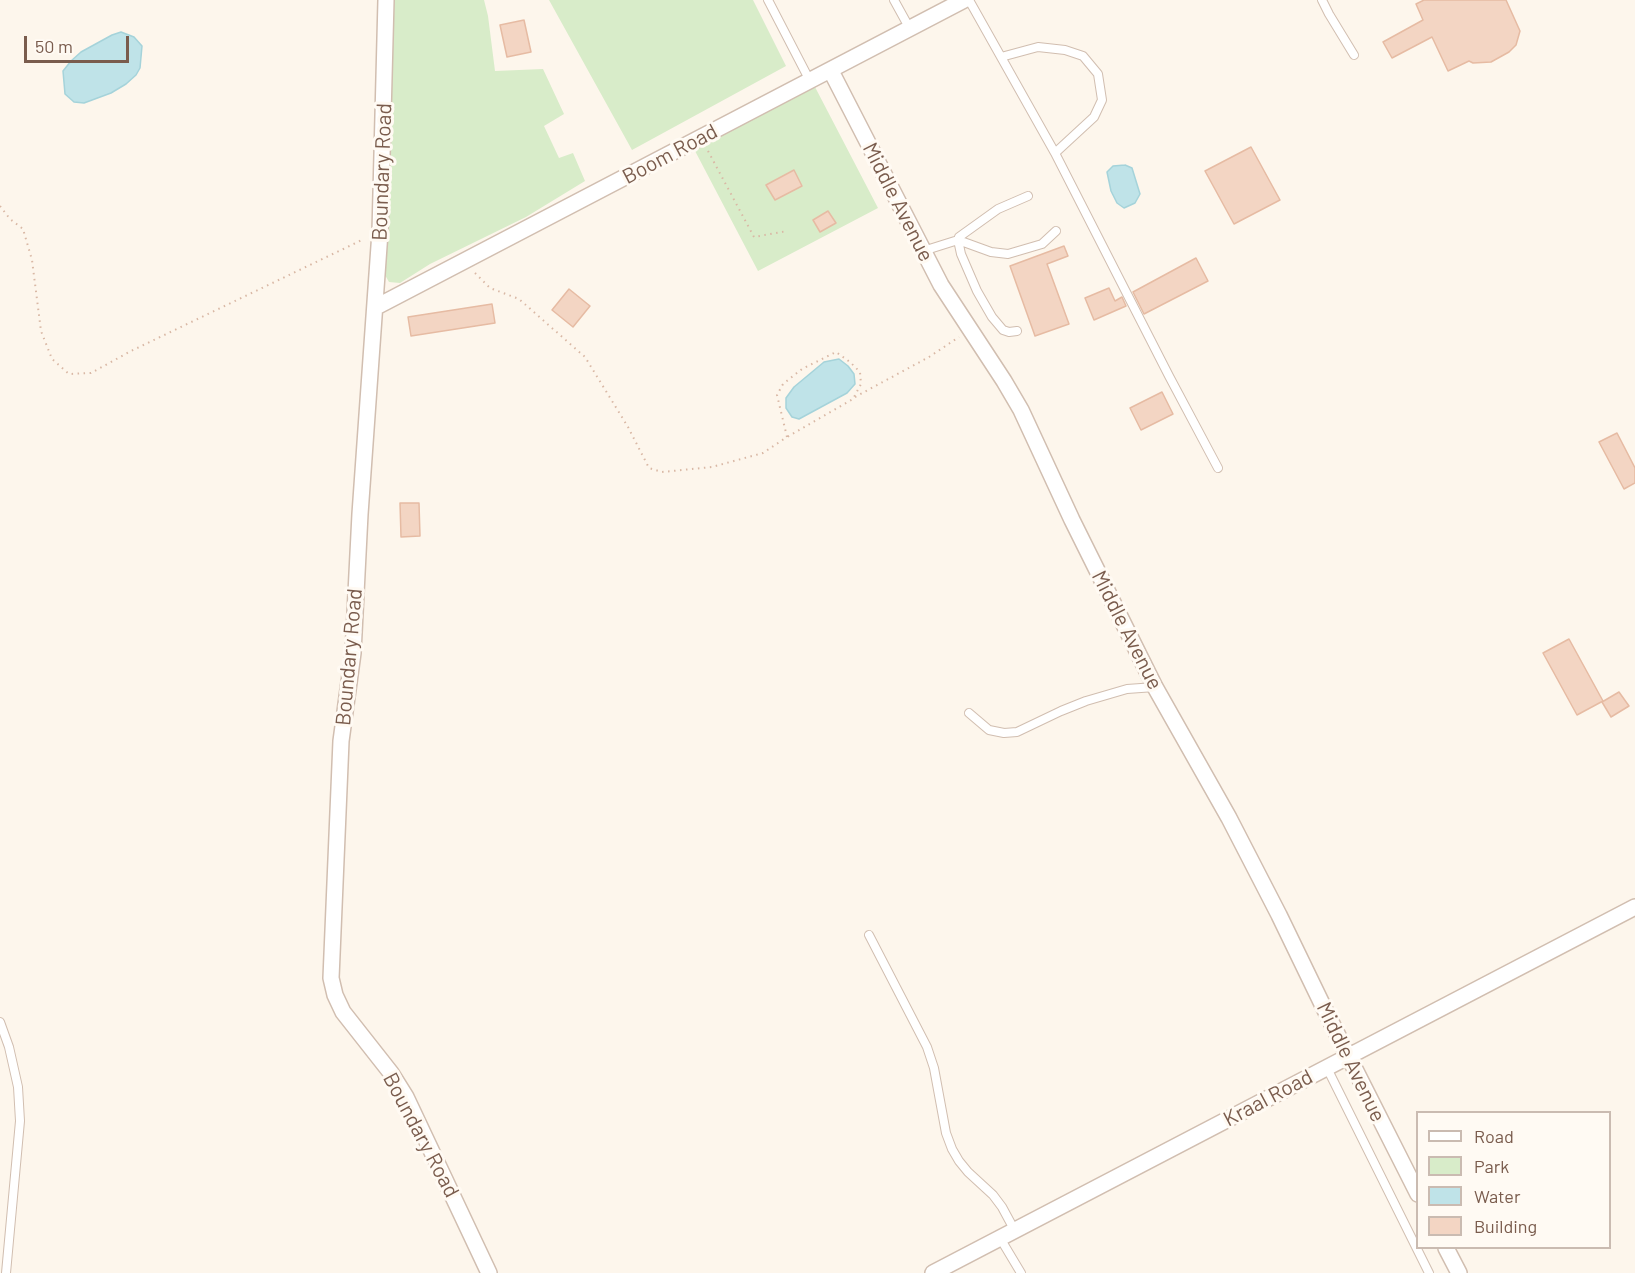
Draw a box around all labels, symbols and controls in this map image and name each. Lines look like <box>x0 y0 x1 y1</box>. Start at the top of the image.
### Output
scale bar <box>27 24 132 62</box>
text: 50 m <box>35 35 73 57</box>
street label: Boundary Road <box>367 103 397 241</box>
street label: Boom Road <box>618 118 722 190</box>
street label: Middle Avenue <box>857 138 939 266</box>
street label: Middle Avenue <box>1086 566 1168 694</box>
street label: Boundary Road <box>330 587 368 727</box>
street label: Middle Avenue <box>1311 998 1391 1126</box>
street label: Kraal Road <box>1219 1064 1317 1132</box>
street label: Boundary Road <box>378 1068 464 1202</box>
legend <box>1416 1111 1611 1249</box>
text: Road <box>1474 1125 1514 1147</box>
text: Park <box>1474 1155 1509 1177</box>
text: Water <box>1474 1185 1521 1207</box>
text: Building <box>1474 1215 1537 1237</box>

